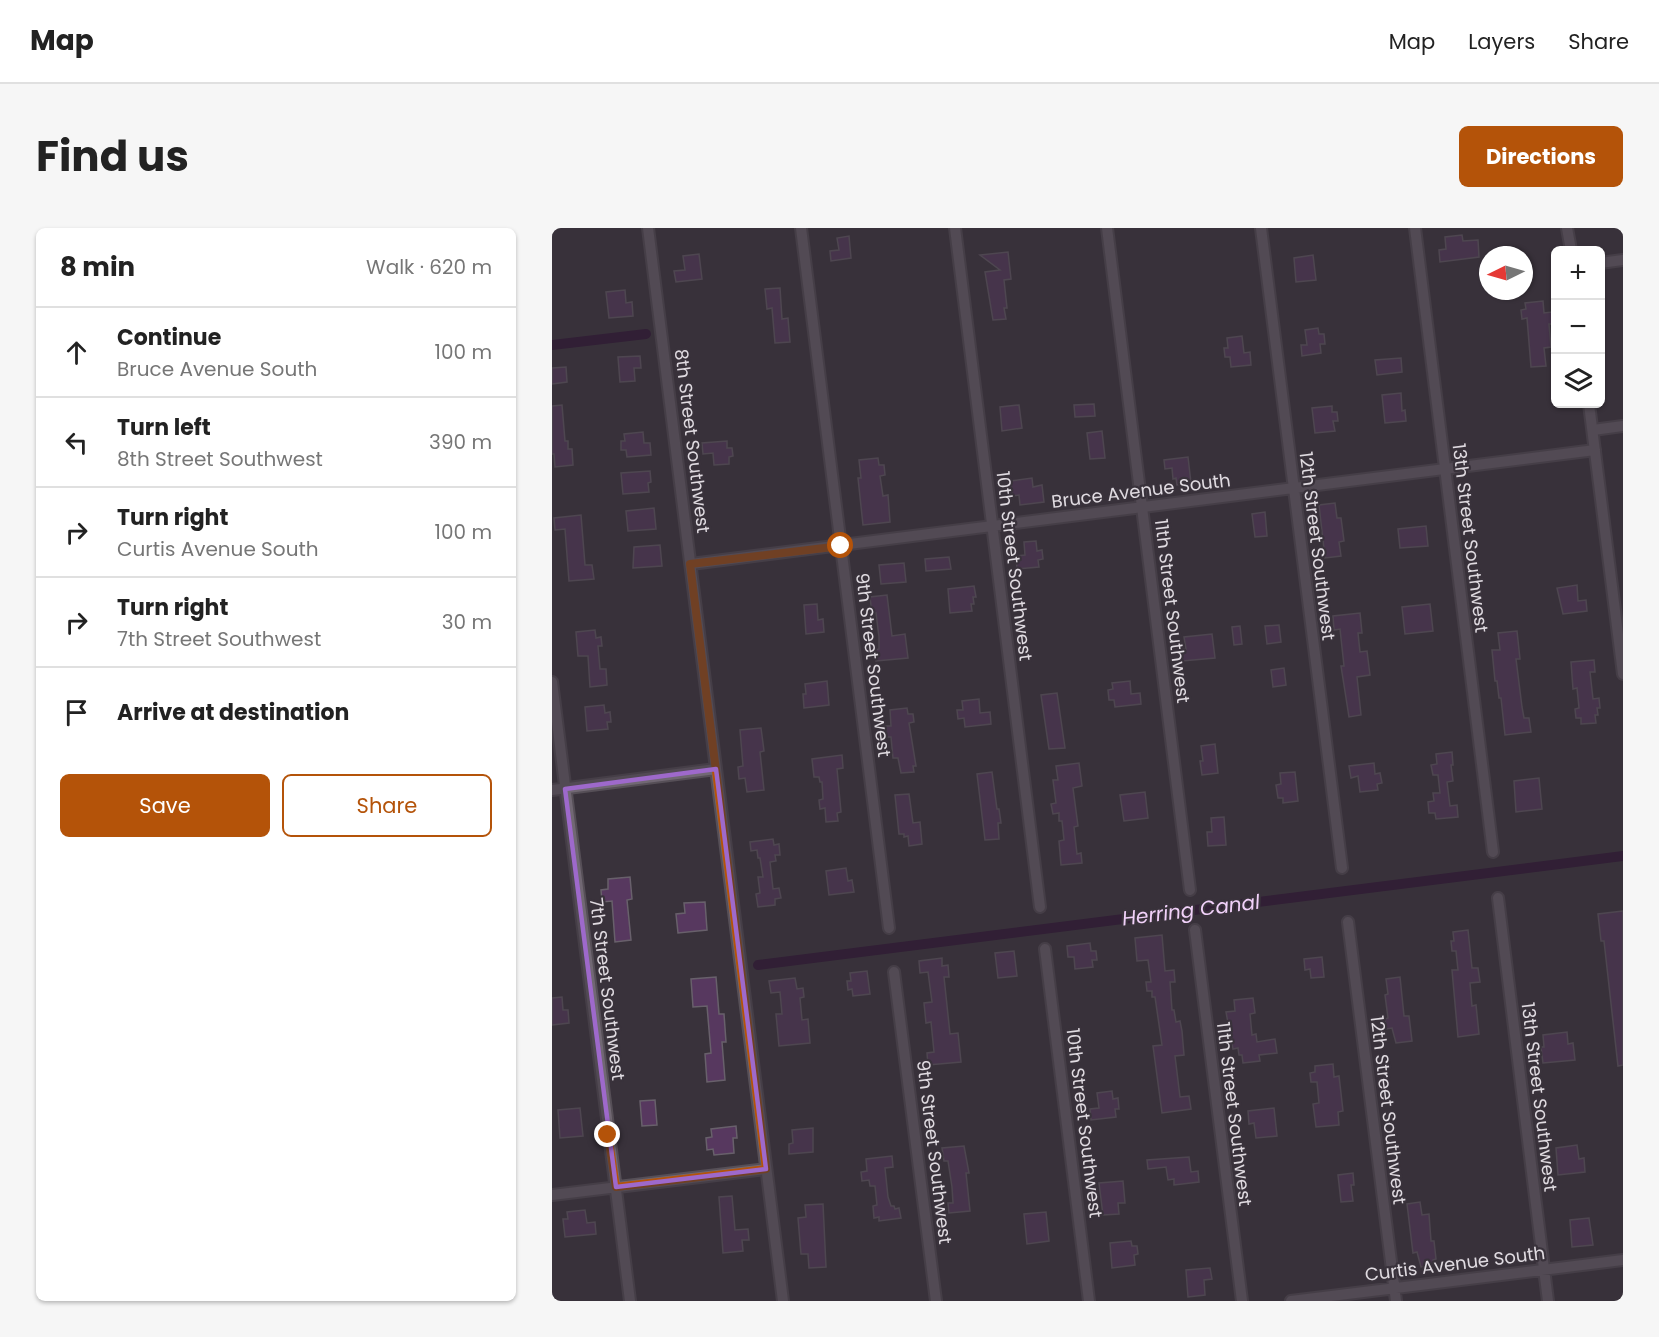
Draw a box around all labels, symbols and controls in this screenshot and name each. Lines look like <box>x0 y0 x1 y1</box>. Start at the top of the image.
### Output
text: Map <box>30 21 94 60</box>
text: Map <box>1389 27 1435 56</box>
text: Layers <box>1468 27 1535 56</box>
text: Share <box>1568 27 1629 56</box>
button: Directions <box>1459 126 1623 187</box>
text: Find us <box>36 127 189 186</box>
north arrow <box>1479 246 1533 300</box>
map controls <box>1551 246 1605 408</box>
button: + <box>1551 246 1605 300</box>
text: 8 min <box>60 249 135 285</box>
text: Walk · 620 m <box>366 253 492 281</box>
button: − <box>1551 300 1605 354</box>
text: Continue <box>117 322 221 353</box>
icon: ahead <box>60 336 93 369</box>
text: 100 m <box>435 338 492 366</box>
street label: 8th Street Southwest <box>669 347 716 534</box>
button: layers <box>1551 354 1605 408</box>
text: Bruce Avenue South <box>117 355 317 383</box>
text: Turn left <box>117 412 211 443</box>
icon: left <box>60 426 93 459</box>
text: 390 m <box>429 428 492 456</box>
street label: 13th Street Southwest <box>1446 442 1494 634</box>
text: 8th Street Southwest <box>117 445 323 473</box>
street label: 12th Street Southwest <box>1294 450 1341 642</box>
street label: Bruce Avenue South <box>1050 467 1232 514</box>
street label: 10th Street Southwest <box>990 470 1039 662</box>
text: Turn right <box>117 502 228 533</box>
icon: right <box>60 516 93 549</box>
street label: 11th Street Southwest <box>1149 517 1196 704</box>
text: 100 m <box>435 518 492 546</box>
route start <box>827 532 853 558</box>
text: Curtis Avenue South <box>117 535 319 563</box>
street label: 9th Street Southwest <box>850 571 897 758</box>
text: Turn right <box>117 592 228 623</box>
icon: right <box>60 606 93 639</box>
text: 30 m <box>442 608 492 636</box>
text: 7th Street Southwest <box>117 625 321 653</box>
icon: arrive <box>60 696 93 729</box>
text: Arrive at destination <box>117 697 349 728</box>
button: Save <box>60 774 270 837</box>
button: Share <box>282 774 492 837</box>
water label: Herring Canal <box>1121 888 1262 932</box>
street label: 7th Street Southwest <box>584 896 631 1082</box>
street label: 13th Street Southwest <box>1515 1001 1563 1193</box>
street label: 12th Street Southwest <box>1365 1014 1412 1206</box>
street label: 11th Street Southwest <box>1211 1020 1258 1207</box>
street label: 10th Street Southwest <box>1060 1027 1109 1219</box>
street label: 9th Street Southwest <box>911 1058 958 1245</box>
route end <box>594 1121 620 1147</box>
street label: Curtis Avenue South <box>1363 1240 1546 1287</box>

